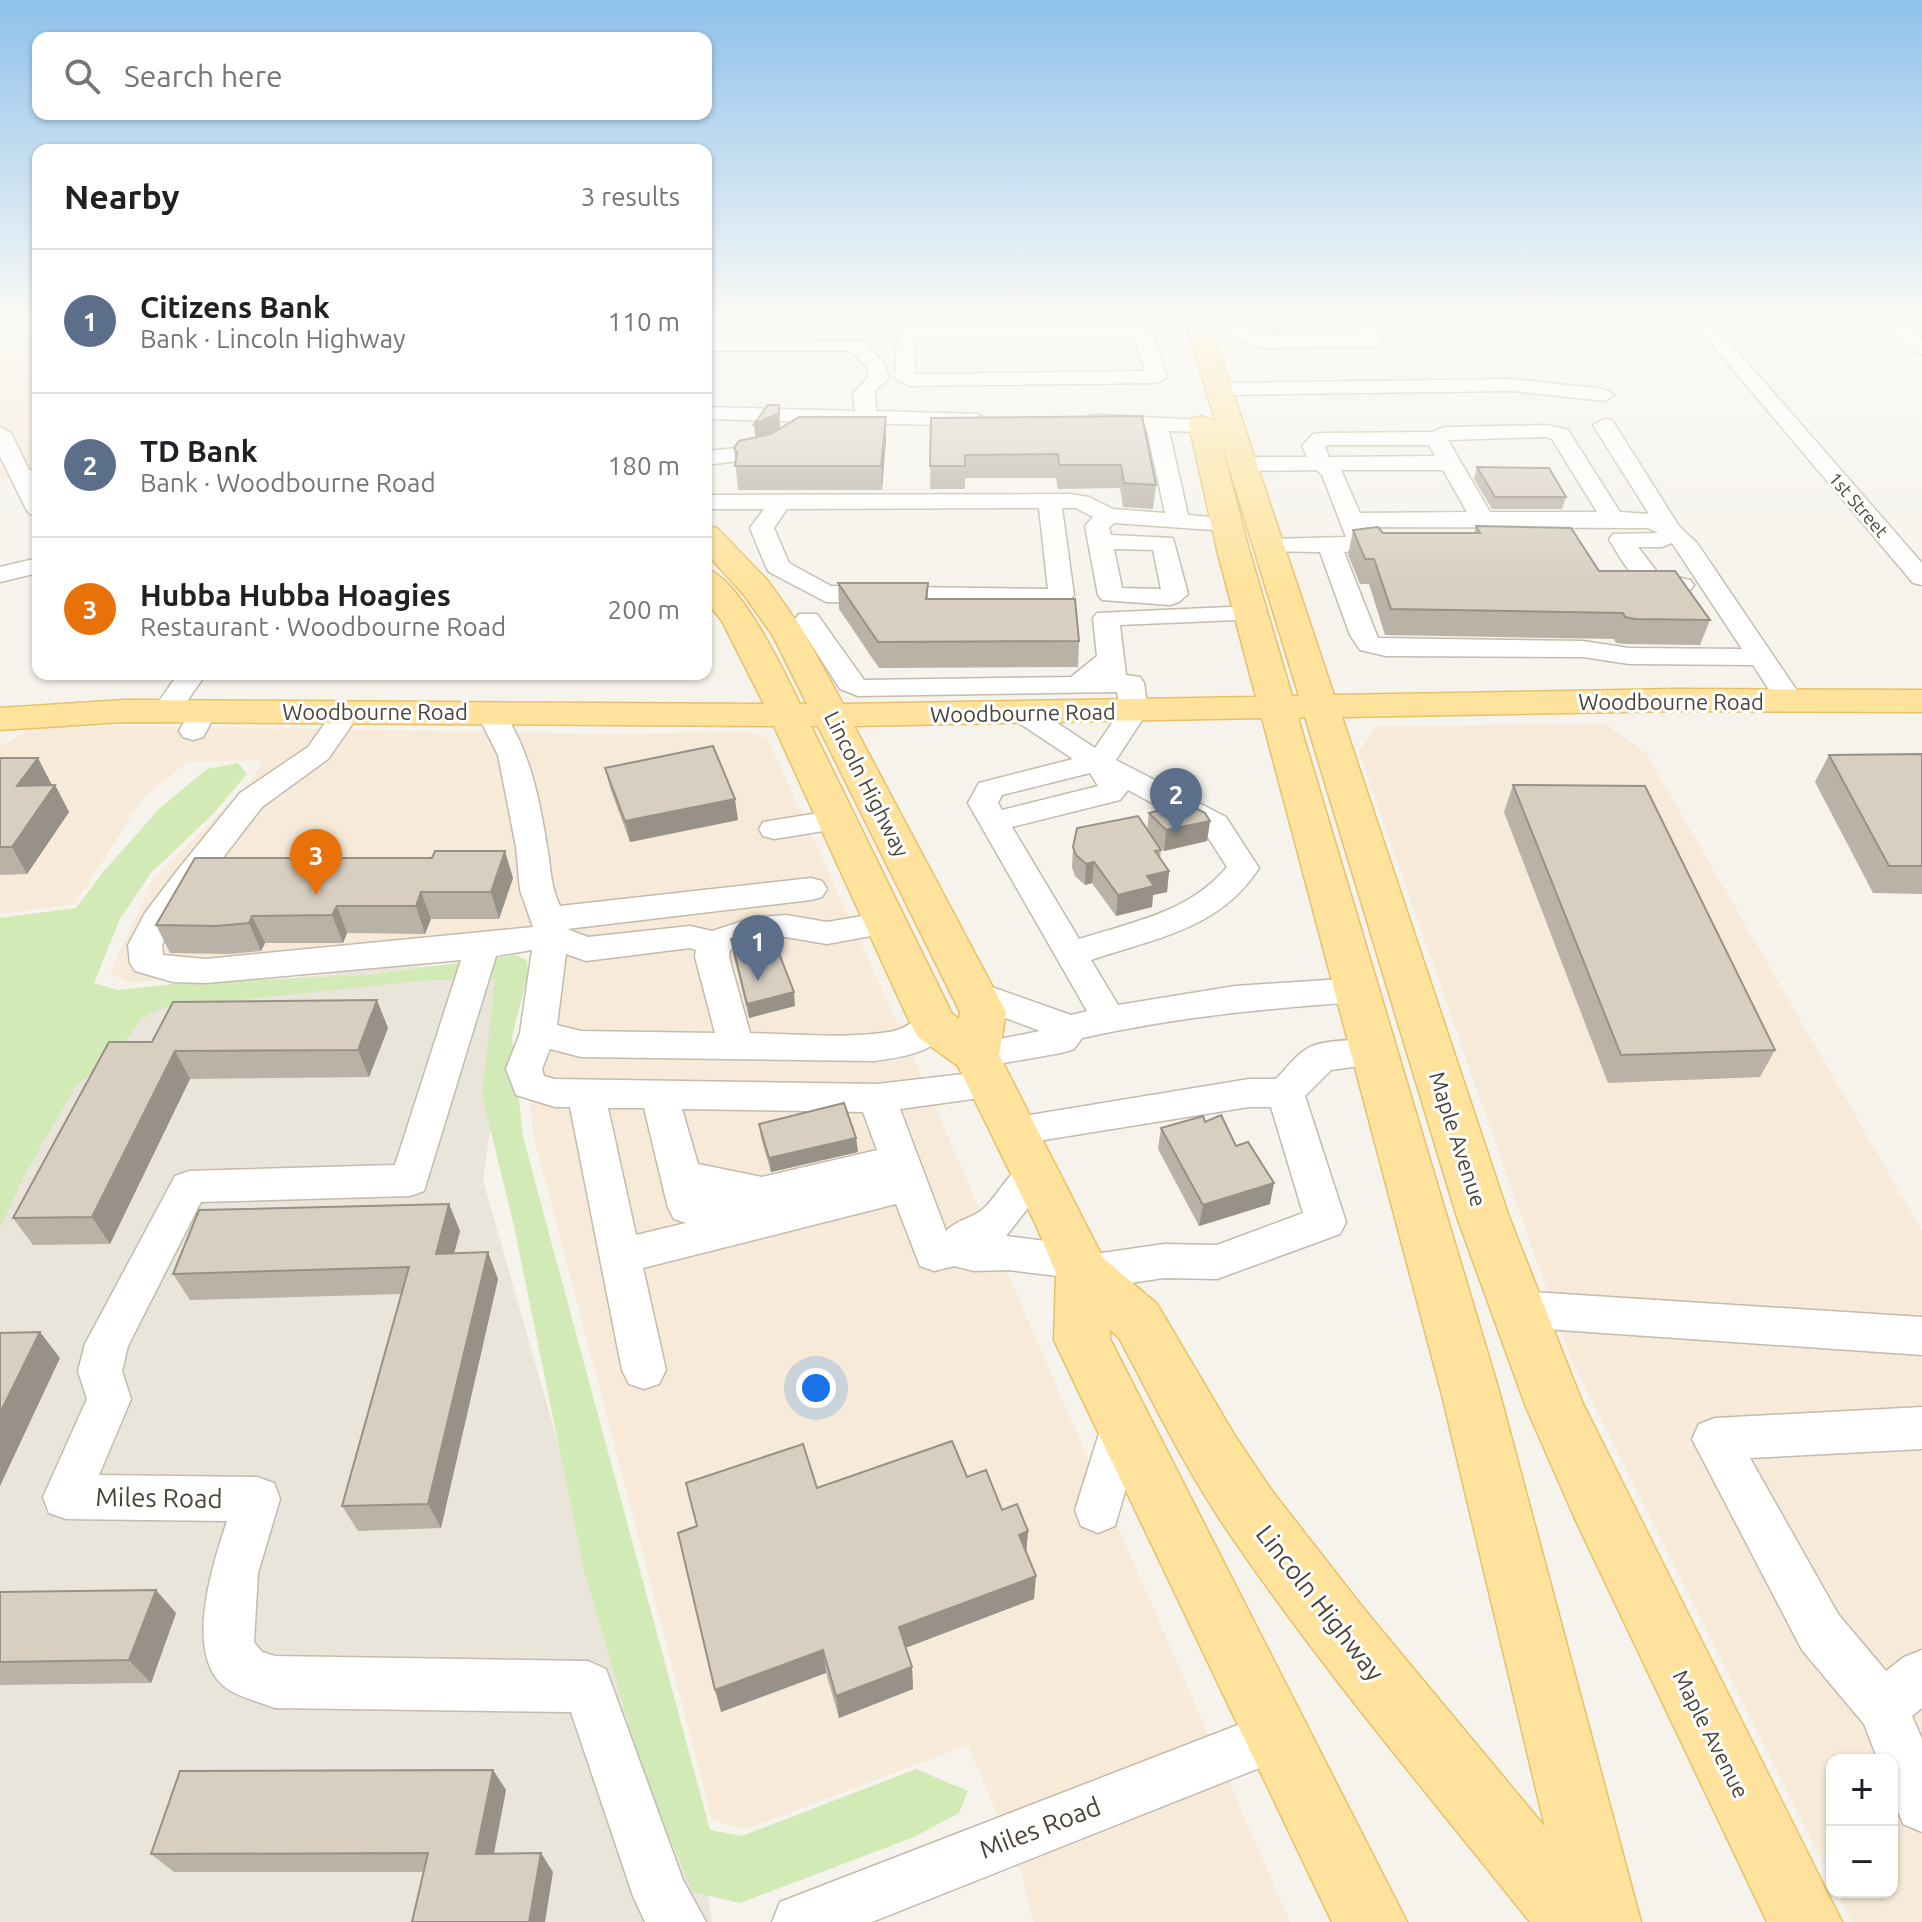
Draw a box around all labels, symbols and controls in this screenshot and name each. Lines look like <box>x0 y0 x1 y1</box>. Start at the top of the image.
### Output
search box <box>32 32 712 120</box>
icon: search <box>60 54 104 98</box>
text: Search here <box>124 59 283 93</box>
text: Nearby <box>64 177 179 215</box>
text: 3 results <box>581 182 680 211</box>
text: Citizens Bank <box>140 290 330 324</box>
text: 1 <box>83 307 97 336</box>
text: 110 m <box>608 307 680 336</box>
text: Bank · Lincoln Highway <box>140 324 406 353</box>
text: TD Bank <box>140 434 258 468</box>
text: 2 <box>83 451 97 480</box>
text: 180 m <box>608 451 680 480</box>
text: Bank · Woodbourne Road <box>140 468 436 497</box>
street label: 1st Street <box>1825 468 1892 541</box>
text: Hubba Hubba Hoagies <box>140 578 451 612</box>
text: 3 <box>83 595 97 624</box>
text: 200 m <box>608 595 680 624</box>
text: Restaurant · Woodbourne Road <box>140 612 506 641</box>
street label: Woodbourne Road <box>1578 689 1764 714</box>
street label: Woodbourne Road <box>930 698 1116 727</box>
street label: Woodbourne Road <box>282 699 468 724</box>
street label: Lincoln Highway <box>820 707 915 861</box>
pin: 2 <box>1150 768 1202 834</box>
pin: 3 <box>290 829 342 895</box>
pin: 1 <box>732 915 784 981</box>
street label: Maple Avenue <box>1425 1068 1492 1209</box>
your location <box>796 1368 836 1408</box>
street label: Miles Road <box>95 1482 223 1513</box>
street label: Lincoln Highway <box>1251 1519 1390 1686</box>
street label: Maple Avenue <box>1668 1666 1754 1802</box>
map controls <box>1826 1754 1898 1898</box>
button: + <box>1826 1754 1898 1826</box>
street label: Miles Road <box>975 1791 1104 1864</box>
button: − <box>1826 1826 1898 1898</box>

